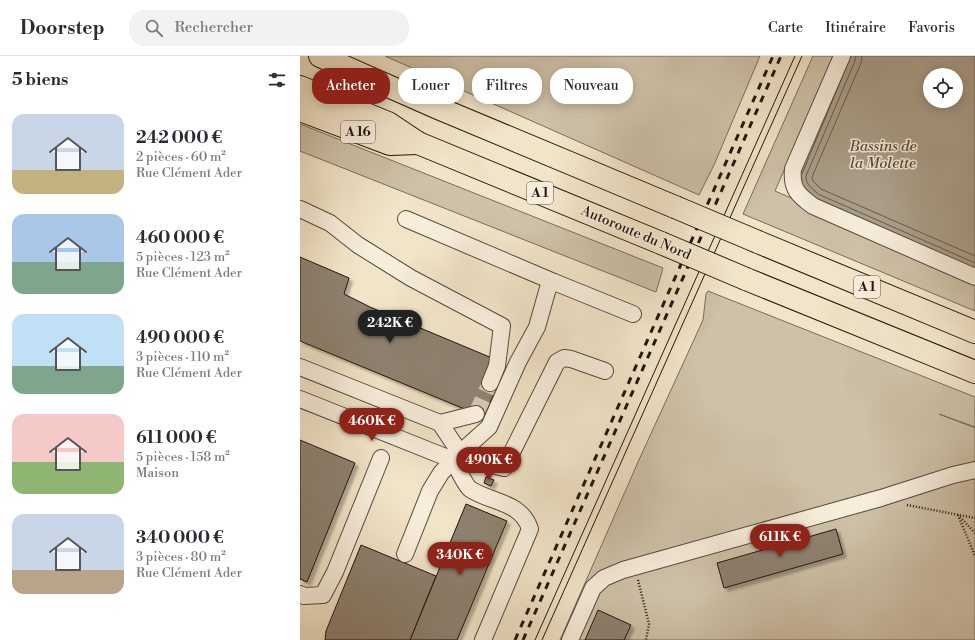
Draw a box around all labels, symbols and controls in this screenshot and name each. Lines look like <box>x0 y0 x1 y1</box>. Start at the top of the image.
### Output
search box <box>129 10 409 46</box>
text: Doorstep <box>20 16 105 40</box>
icon: search <box>143 17 165 39</box>
text: Rechercher <box>175 18 253 37</box>
text: Carte <box>768 19 803 37</box>
text: Itinéraire <box>825 19 886 37</box>
text: Favoris <box>908 19 955 37</box>
chip: Acheter <box>312 68 390 104</box>
chip: Louer <box>398 68 464 104</box>
chip: Filtres <box>472 68 542 104</box>
chip: Nouveau <box>550 68 633 104</box>
map controls <box>923 68 963 108</box>
button: locate <box>923 68 963 108</box>
text: 5 biens <box>12 69 68 91</box>
icon: filters <box>266 69 288 91</box>
road number: A 16 <box>341 121 375 143</box>
text: 242 000 € <box>136 127 222 149</box>
icon: home <box>44 130 92 178</box>
water label: Bassins de la Molette <box>849 137 916 173</box>
text: 2 pièces · 60 m² <box>136 149 226 165</box>
text: Rue Clément Ader <box>136 165 242 181</box>
road number: A 1 <box>527 182 553 204</box>
street label: Autoroute du Nord <box>577 201 694 264</box>
text: 460 000 € <box>136 227 224 249</box>
icon: home <box>44 230 92 278</box>
text: 5 pièces · 123 m² <box>136 249 230 265</box>
text: Rue Clément Ader <box>136 265 242 281</box>
road number: A 1 <box>854 276 880 298</box>
pin: 242K € <box>357 310 423 344</box>
text: 242K € <box>367 315 413 331</box>
text: 490 000 € <box>136 327 224 349</box>
icon: home <box>44 330 92 378</box>
text: 3 pièces · 110 m² <box>136 349 229 365</box>
text: Rue Clément Ader <box>136 365 242 381</box>
pin: 460K € <box>339 408 405 442</box>
text: 460K € <box>348 413 396 429</box>
text: 611 000 € <box>136 427 217 449</box>
icon: home <box>44 430 92 478</box>
pin: 490K € <box>456 447 522 481</box>
text: 5 pièces · 158 m² <box>136 449 230 465</box>
text: 490K € <box>465 452 513 468</box>
text: Maison <box>136 465 179 481</box>
pin: 611K € <box>747 524 813 558</box>
text: 340 000 € <box>136 527 224 549</box>
text: 611K € <box>759 529 801 545</box>
icon: home <box>44 530 92 578</box>
pin: 340K € <box>427 542 493 576</box>
text: 340K € <box>436 547 484 563</box>
text: 3 pièces · 80 m² <box>136 549 226 565</box>
text: Rue Clément Ader <box>136 565 242 581</box>

